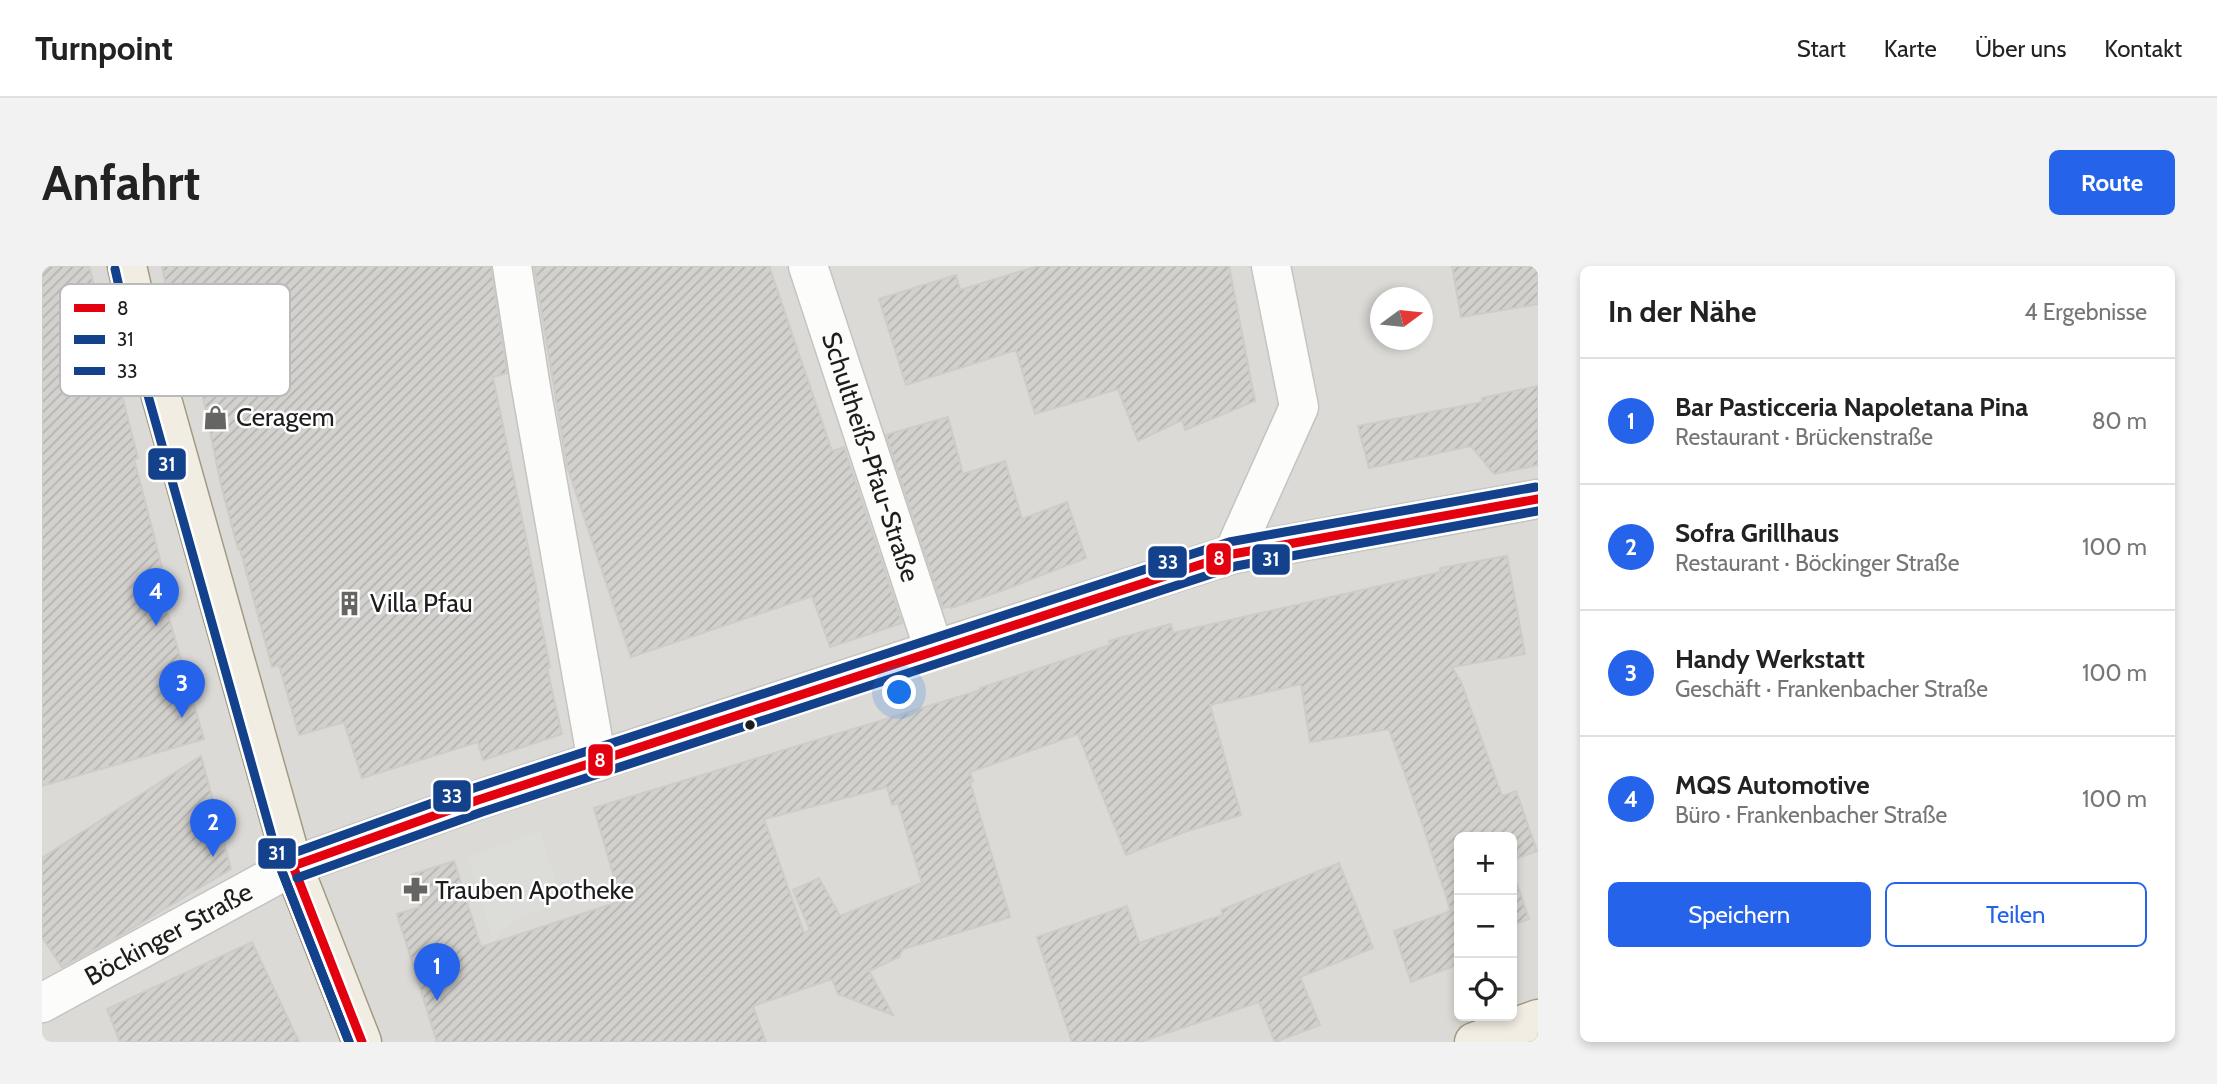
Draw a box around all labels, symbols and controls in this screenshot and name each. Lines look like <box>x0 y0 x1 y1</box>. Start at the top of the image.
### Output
text: Turnpoint <box>35 28 173 68</box>
text: Start <box>1797 34 1846 63</box>
text: Karte <box>1884 34 1937 63</box>
text: Über uns <box>1975 34 2066 63</box>
text: Kontakt <box>2104 34 2182 63</box>
button: Route <box>2049 150 2175 215</box>
text: Anfahrt <box>42 153 200 212</box>
legend <box>60 284 290 396</box>
north arrow <box>1370 287 1433 350</box>
text: In der Nähe <box>1608 293 1757 330</box>
text: 8 <box>117 297 129 320</box>
text: 4 Ergebnisse <box>2024 298 2147 326</box>
text: 31 <box>117 328 133 351</box>
street label: Schultheiß-Pfau-Straße <box>815 328 927 586</box>
text: 33 <box>117 360 138 383</box>
text: Bar Pasticceria Napoletana Pina <box>1675 391 2028 423</box>
place label: Ceragem <box>236 401 335 433</box>
shop icon: Ceragem <box>202 403 230 431</box>
text: 1 <box>1627 407 1635 435</box>
text: 80 m <box>2092 407 2147 435</box>
text: Restaurant · Brückenstraße <box>1675 423 1933 451</box>
line badge: 31 <box>147 447 187 481</box>
text: 31 <box>158 453 176 476</box>
text: Sofra Grillhaus <box>1675 517 1839 549</box>
text: 2 <box>1625 533 1637 561</box>
text: 100 m <box>2082 533 2147 561</box>
line badge: 8 <box>1205 542 1232 576</box>
line badge: 31 <box>1251 543 1291 576</box>
line badge: 33 <box>1147 545 1188 579</box>
text: 8 <box>1213 547 1225 570</box>
text: 31 <box>1262 548 1280 571</box>
text: Restaurant · Böckinger Straße <box>1675 549 1959 577</box>
text: 33 <box>1158 551 1178 574</box>
pin: 4 <box>133 568 179 626</box>
place label: Villa Pfau <box>370 587 473 619</box>
building icon: Villa Pfau <box>336 589 364 617</box>
text: Handy Werkstatt <box>1675 643 1865 675</box>
text: 3 <box>1625 659 1637 687</box>
text: 100 m <box>2082 659 2147 687</box>
pin: 3 <box>159 660 205 718</box>
your location <box>882 675 916 709</box>
text: Geschäft · Frankenbacher Straße <box>1675 675 1988 703</box>
unlabelled marker <box>743 718 757 732</box>
line badge: 8 <box>587 743 614 777</box>
text: 8 <box>594 749 606 772</box>
text: MQS Automotive <box>1675 769 1870 801</box>
line badge: 33 <box>432 779 472 813</box>
text: 33 <box>442 785 462 808</box>
text: 4 <box>1624 785 1638 813</box>
text: 100 m <box>2082 785 2147 813</box>
pin: 2 <box>190 799 236 857</box>
text: Büro · Frankenbacher Straße <box>1675 801 1947 829</box>
map controls <box>1454 832 1517 1021</box>
button: + <box>1454 832 1517 895</box>
line badge: 31 <box>257 837 297 870</box>
text: 31 <box>268 842 286 865</box>
place label: Trauben Apotheke <box>435 874 634 906</box>
street label: Böckinger Straße <box>79 875 258 993</box>
pharmacy icon: Trauben Apotheke <box>401 876 429 904</box>
button: Speichern <box>1608 882 1871 947</box>
button: Teilen <box>1885 882 2147 947</box>
button: − <box>1454 895 1517 958</box>
pin: 1 <box>414 943 460 1001</box>
button: locate <box>1454 958 1517 1021</box>

